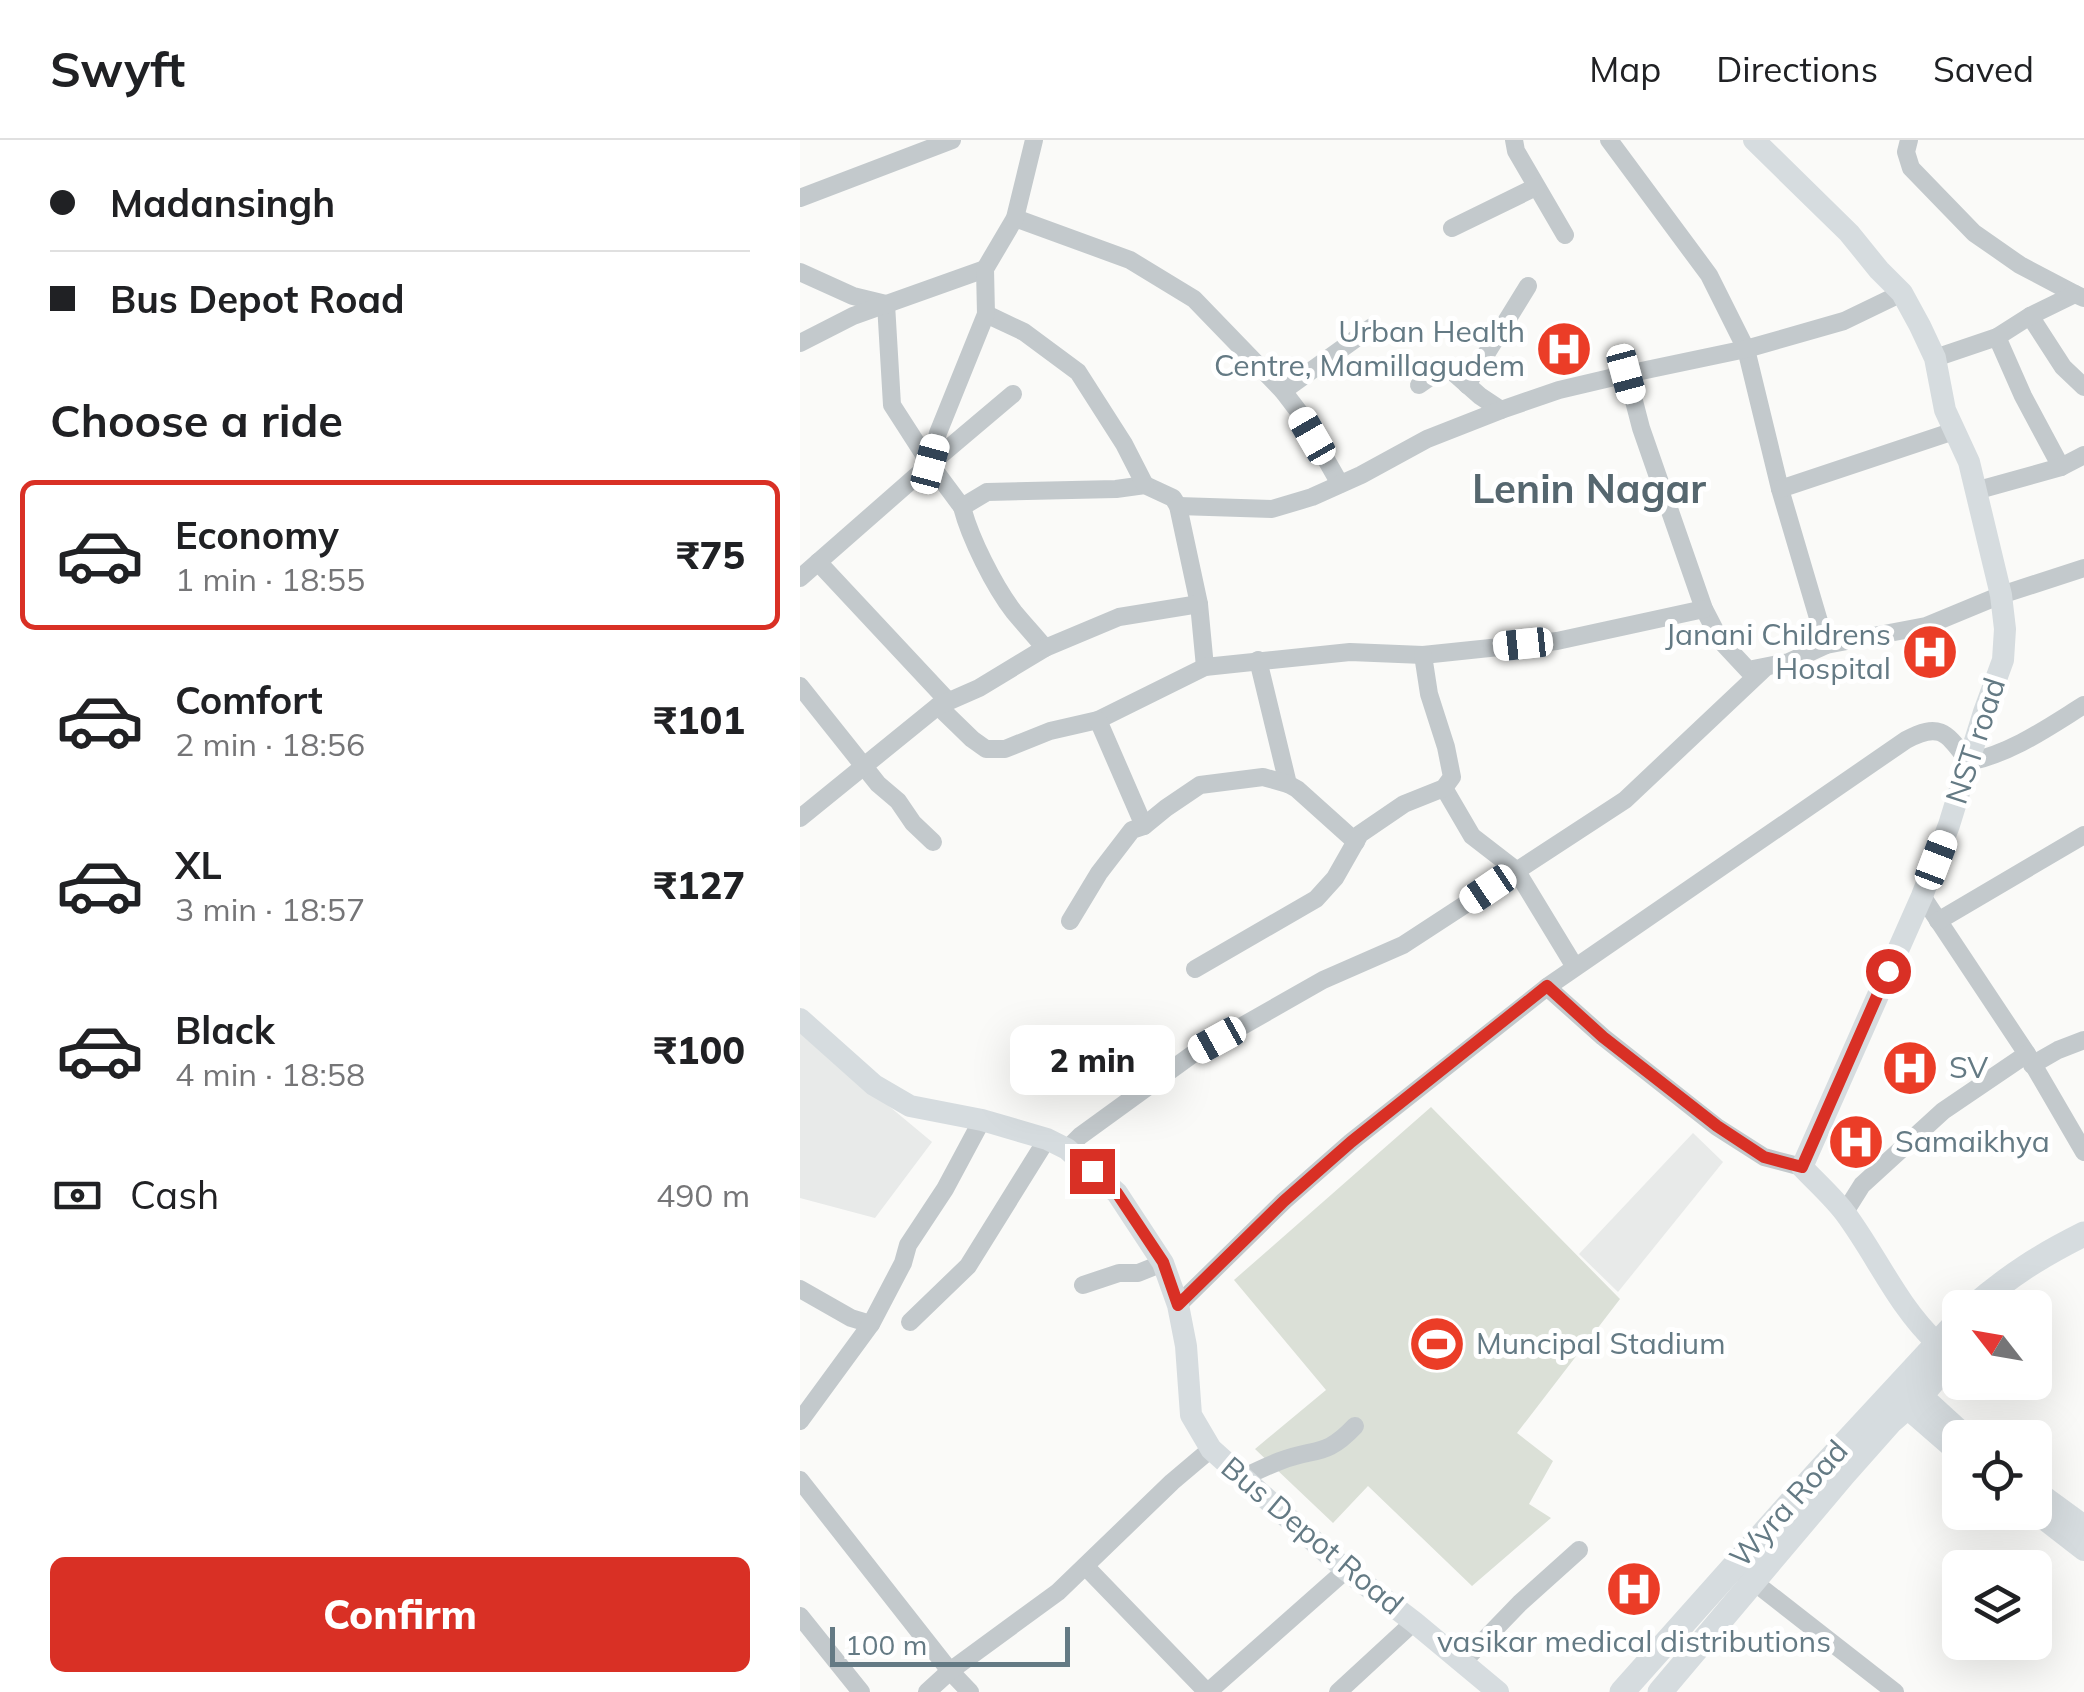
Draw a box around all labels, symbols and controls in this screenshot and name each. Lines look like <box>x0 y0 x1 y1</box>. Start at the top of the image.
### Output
text: Swyft <box>50 39 185 99</box>
text: Map <box>1589 47 1661 91</box>
text: Directions <box>1716 47 1878 91</box>
text: Saved <box>1933 47 2034 91</box>
text: Madansingh <box>110 179 335 227</box>
text: Bus Depot Road <box>110 275 405 323</box>
place label: Urban Health Centre, Mamillagudem <box>1214 312 1525 384</box>
hospital icon: Urban Health Centre, Mamillagudem <box>1534 319 1594 379</box>
car <box>1604 341 1648 407</box>
text: Choose a ride <box>50 392 343 448</box>
car <box>1284 403 1340 469</box>
car <box>908 431 952 497</box>
district label: Lenin Nagar <box>1472 463 1706 513</box>
icon: car <box>55 510 145 600</box>
text: Economy <box>175 511 339 559</box>
text: ₹75 <box>677 531 745 579</box>
text: 1 min · 18:55 <box>175 559 365 599</box>
place label: Janani Childrens Hospital <box>1665 615 1891 687</box>
hospital icon: Janani Childrens Hospital <box>1900 622 1960 682</box>
car <box>1492 626 1554 662</box>
street label: NST road <box>1937 673 2013 809</box>
icon: car <box>55 675 145 765</box>
text: Comfort <box>175 676 323 724</box>
text: ₹101 <box>654 696 745 744</box>
text: 2 min · 18:56 <box>175 724 365 764</box>
car <box>1911 827 1961 893</box>
icon: car <box>55 840 145 930</box>
text: XL <box>175 841 222 889</box>
car <box>1455 860 1521 918</box>
text: ₹127 <box>654 861 745 909</box>
text: 3 min · 18:57 <box>175 889 365 929</box>
route start <box>1866 949 1911 994</box>
icon: car <box>55 1005 145 1095</box>
text: Black <box>175 1006 275 1054</box>
car <box>1183 1012 1251 1068</box>
text: ₹100 <box>654 1026 745 1074</box>
callout: 2 min <box>1010 1026 1174 1096</box>
hospital icon: SV <box>1880 1038 1940 1098</box>
text: 2 min <box>1050 1040 1135 1080</box>
place label: SV <box>1949 1048 1988 1086</box>
text: 4 min · 18:58 <box>175 1054 365 1094</box>
hospital icon: Samaikhya <box>1826 1112 1886 1172</box>
place label: Samaikhya <box>1895 1122 2050 1160</box>
route end <box>1070 1149 1115 1194</box>
icon: cash <box>50 1168 105 1223</box>
text: Cash <box>130 1171 219 1219</box>
text: 490 m <box>656 1175 750 1215</box>
north arrow <box>1942 1290 2052 1400</box>
map controls <box>1942 1290 2052 1660</box>
sports icon: Muncipal Stadium <box>1407 1314 1467 1374</box>
place label: Muncipal Stadium <box>1476 1324 1726 1362</box>
button: locate <box>1942 1420 2052 1530</box>
street label: Wyra Road <box>1721 1432 1855 1575</box>
street label: Bus Depot Road <box>1214 1448 1411 1622</box>
button: layers <box>1942 1550 2052 1660</box>
button: Confirm <box>50 1557 750 1672</box>
hospital icon: vasikar medical distributions <box>1604 1559 1664 1619</box>
scale bar <box>830 1622 1070 1666</box>
place label: vasikar medical distributions <box>1437 1622 1831 1660</box>
text: 100 m <box>845 1627 927 1662</box>

